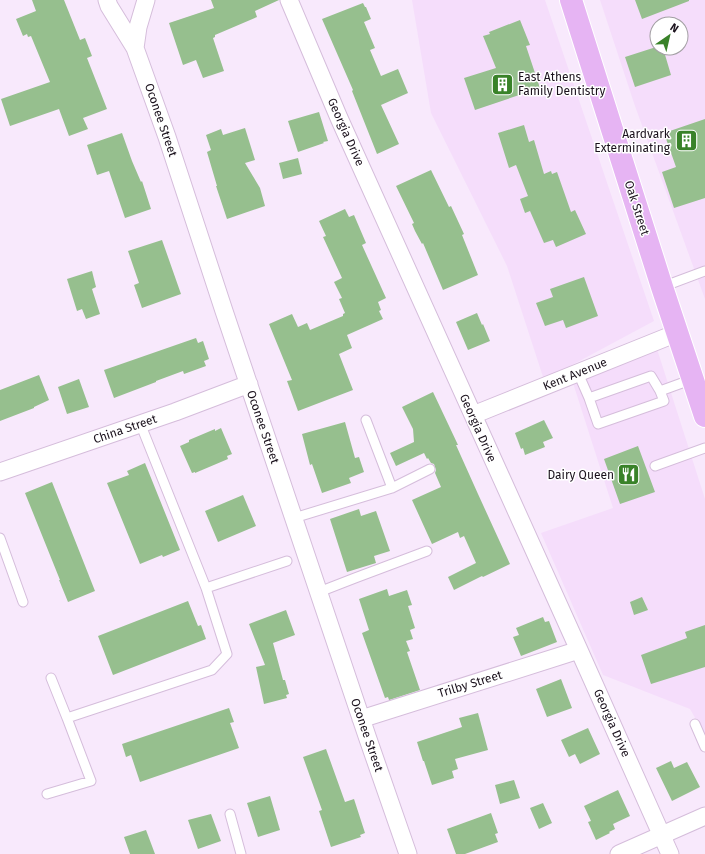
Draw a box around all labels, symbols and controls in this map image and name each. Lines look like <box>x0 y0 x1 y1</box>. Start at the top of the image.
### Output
north arrow <box>649 16 689 56</box>
text: N <box>668 21 681 36</box>
place label: East Athens Family Dentistry <box>518 70 605 98</box>
building icon: East Athens Family Dentistry <box>490 71 516 97</box>
street label: Oconee Street <box>142 81 180 159</box>
street label: Georgia Drive <box>325 96 367 168</box>
place label: Aardvark Exterminating <box>594 127 671 155</box>
building icon: Aardvark Exterminating <box>673 128 699 154</box>
street label: Oak Street <box>622 179 653 238</box>
street label: Kent Avenue <box>541 355 609 393</box>
street label: Oconee Street <box>244 388 282 466</box>
street label: Georgia Drive <box>457 392 499 464</box>
street label: China Street <box>91 411 159 446</box>
restaurant icon: Dairy Queen <box>616 462 642 488</box>
place label: Dairy Queen <box>547 468 614 482</box>
street label: Trilby Street <box>436 667 504 700</box>
street label: Georgia Drive <box>591 687 633 759</box>
street label: Oconee Street <box>348 696 386 774</box>

